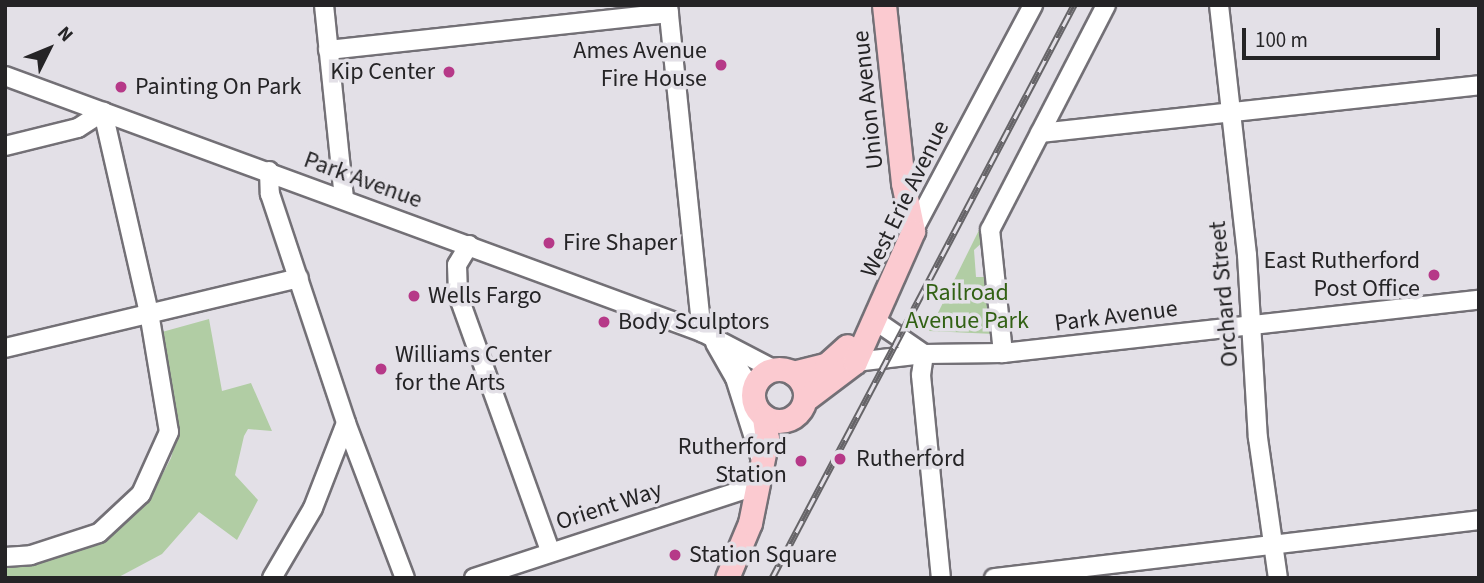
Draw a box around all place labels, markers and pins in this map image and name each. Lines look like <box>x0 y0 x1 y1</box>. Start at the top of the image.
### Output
place label: Ames Avenue Fire House <box>573 37 707 93</box>
marker: Ames Avenue Fire House <box>713 57 729 73</box>
place label: Kip Center <box>330 58 435 86</box>
marker: Kip Center <box>441 64 457 80</box>
place label: Painting On Park <box>135 73 301 101</box>
marker: Painting On Park <box>113 79 129 95</box>
place label: Fire Shaper <box>563 229 677 257</box>
marker: Fire Shaper <box>541 235 557 251</box>
place label: East Rutherford Post Office <box>1263 247 1420 303</box>
marker: East Rutherford Post Office <box>1426 267 1442 283</box>
place label: Wells Fargo <box>428 282 542 310</box>
marker: Wells Fargo <box>406 288 422 304</box>
place label: Body Sculptors <box>618 308 769 336</box>
marker: Body Sculptors <box>596 314 612 330</box>
place label: Williams Center for the Arts <box>395 341 552 397</box>
marker: Williams Center for the Arts <box>373 361 389 377</box>
place label: Rutherford Station <box>678 433 787 489</box>
place label: Rutherford <box>856 445 965 473</box>
marker: Rutherford <box>830 449 850 469</box>
marker: Rutherford Station <box>793 453 809 469</box>
place label: Station Square <box>689 541 837 569</box>
marker: Station Square <box>667 547 683 563</box>

